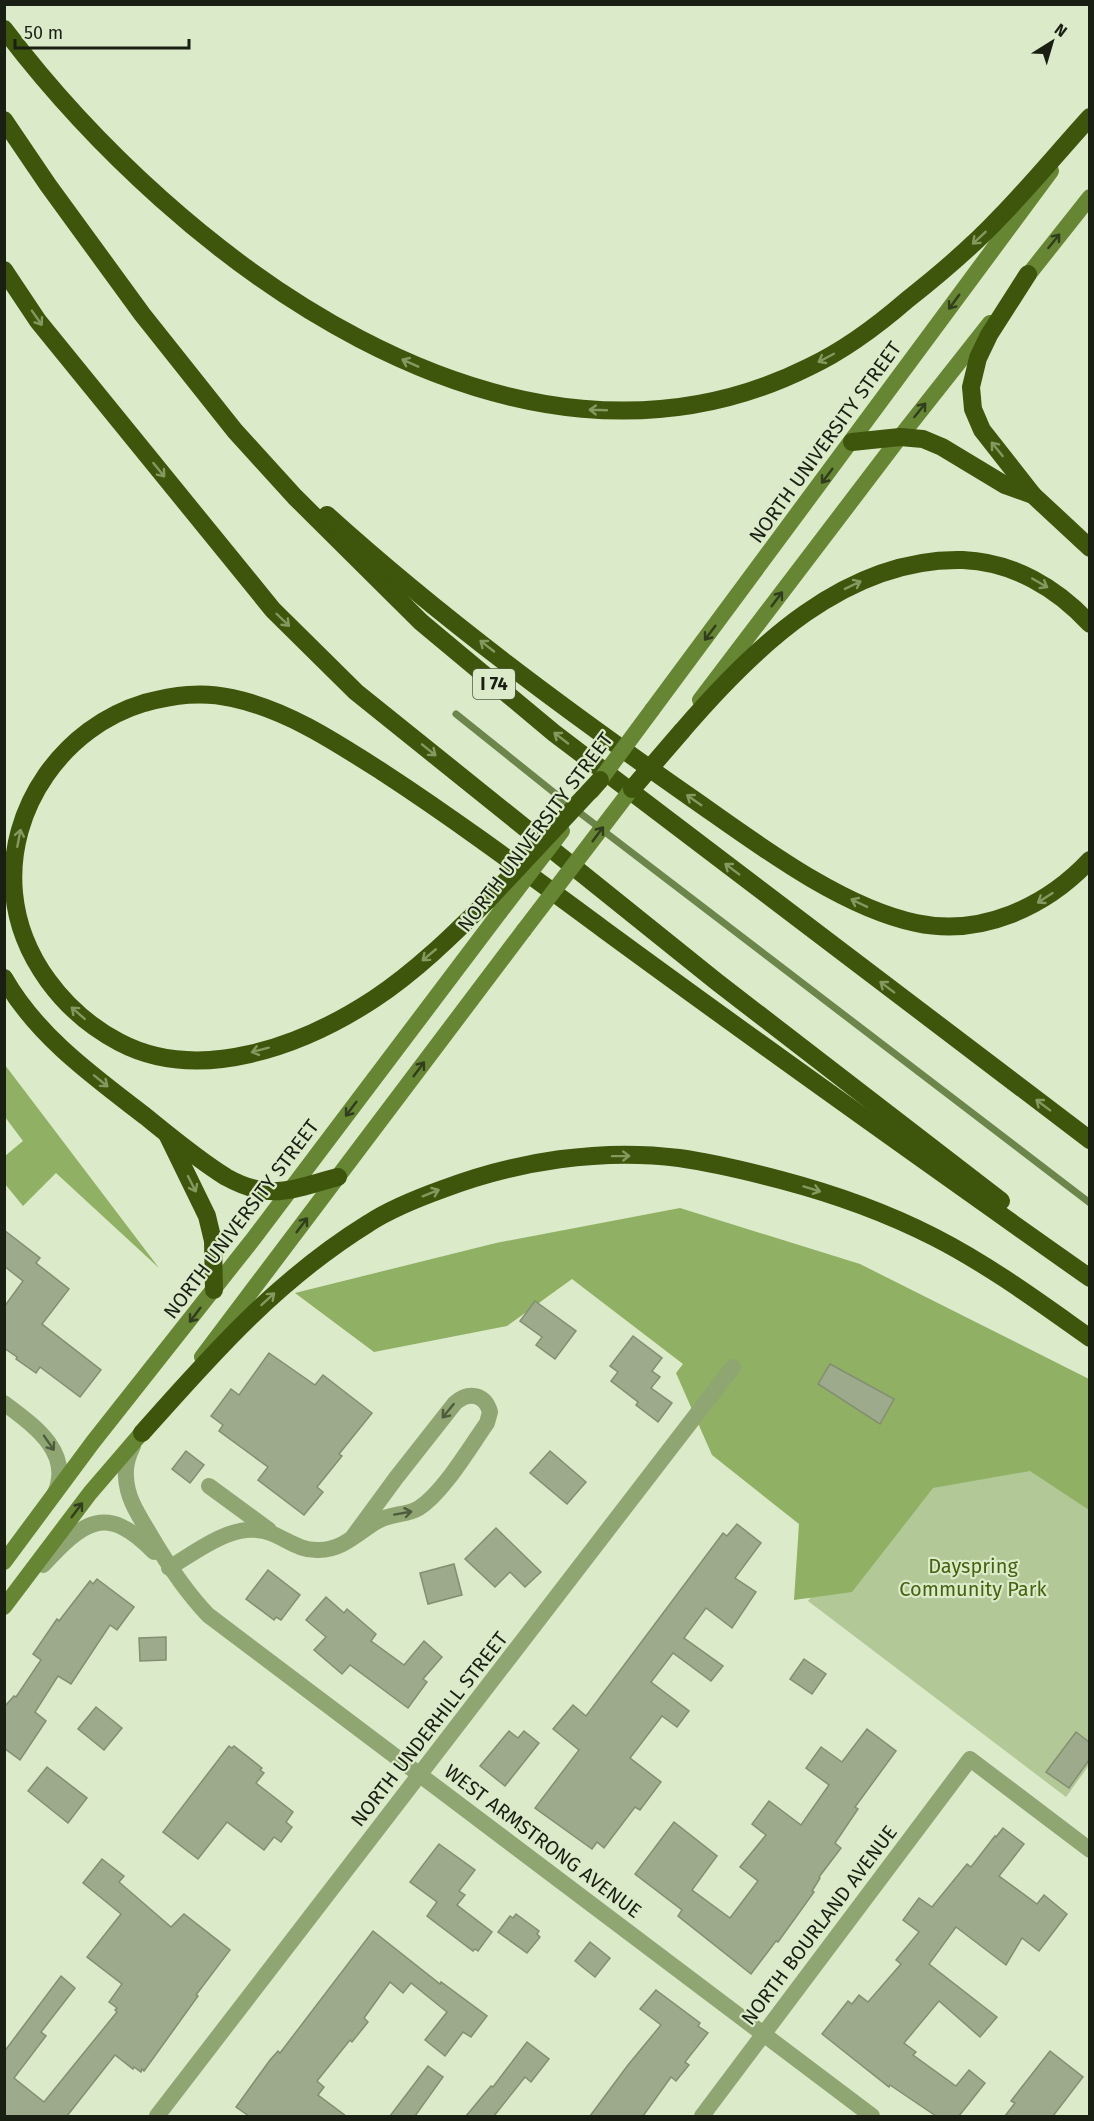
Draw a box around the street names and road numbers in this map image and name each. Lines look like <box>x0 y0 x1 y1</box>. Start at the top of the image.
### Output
street label: NORTH UNIVERSITY STREET <box>744 336 907 547</box>
road number: I 74 <box>473 669 515 699</box>
street label: NORTH UNIVERSITY STREET <box>452 727 618 936</box>
street label: NORTH UNIVERSITY STREET <box>158 1114 324 1323</box>
street label: NORTH UNDERHILL STREET <box>346 1626 513 1831</box>
street label: WEST ARMSTRONG AVENUE <box>440 1759 646 1923</box>
street label: NORTH BOURLAND AVENUE <box>736 1820 902 2030</box>

